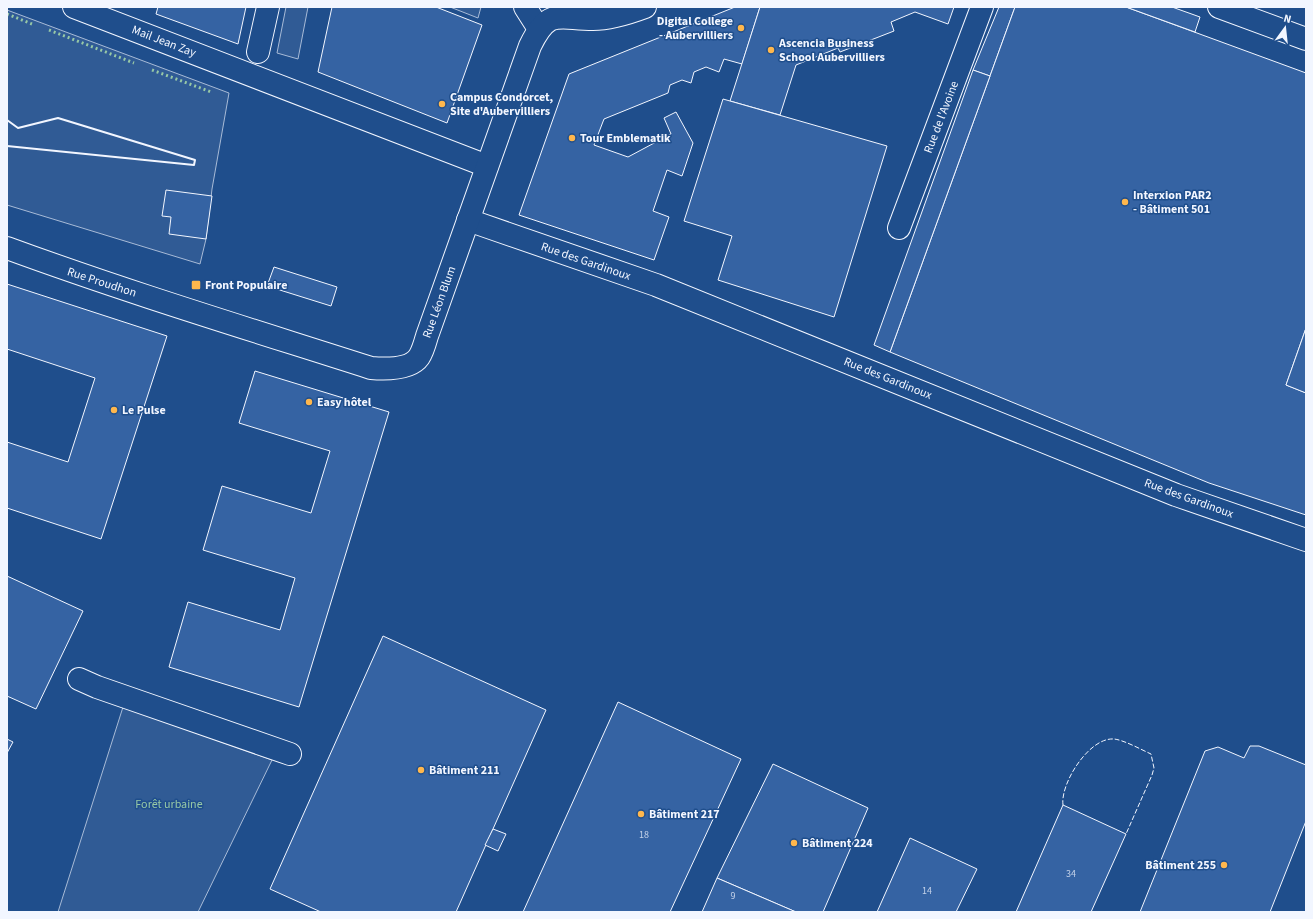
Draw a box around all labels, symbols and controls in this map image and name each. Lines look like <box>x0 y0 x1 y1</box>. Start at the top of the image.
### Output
north arrow <box>1265 8 1305 48</box>
text: N <box>1282 11 1293 27</box>
place label: Digital College - Aubervilliers <box>657 13 733 44</box>
street label: Mail Jean Zay <box>129 21 199 62</box>
marker: Digital College - Aubervilliers <box>736 23 746 33</box>
place label: Ascencia Business School Aubervilliers <box>778 35 885 66</box>
marker: Ascencia Business School Aubervilliers <box>766 45 776 55</box>
street label: Rue de l'Avoine <box>920 79 963 156</box>
place label: Campus Condorcet, Site d'Aubervilliers <box>450 89 554 120</box>
marker: Campus Condorcet, Site d'Aubervilliers <box>437 99 447 109</box>
place label: Tour Emblematik <box>580 130 671 147</box>
marker: Tour Emblematik <box>567 133 577 143</box>
place label: Interxion PAR2 - Bâtiment 501 <box>1133 187 1211 218</box>
marker: Interxion PAR2 - Bâtiment 501 <box>1120 197 1130 207</box>
street label: Rue des Gardinoux <box>539 238 634 285</box>
street label: Rue Proudhon <box>65 263 139 302</box>
street label: Rue Léon Blum <box>419 264 460 341</box>
place label: Front Populaire <box>205 277 287 294</box>
marker: Front Populaire <box>190 279 202 291</box>
street label: Rue des Gardinoux <box>841 353 935 404</box>
place label: Easy hôtel <box>317 394 372 411</box>
marker: Easy hôtel <box>304 397 314 407</box>
place label: Le Pulse <box>122 402 166 419</box>
marker: Le Pulse <box>109 405 119 415</box>
street label: Rue des Gardinoux <box>1142 474 1236 523</box>
place label: Bâtiment 211 <box>429 762 500 779</box>
marker: Bâtiment 211 <box>416 765 426 775</box>
park label: Forêt urbaine <box>135 796 203 813</box>
place label: Bâtiment 217 <box>649 806 720 823</box>
marker: Bâtiment 217 <box>636 809 646 819</box>
house number: 18 <box>639 828 649 842</box>
place label: Bâtiment 224 <box>802 835 873 852</box>
marker: Bâtiment 224 <box>789 838 799 848</box>
place label: Bâtiment 255 <box>1145 857 1216 874</box>
marker: Bâtiment 255 <box>1219 860 1229 870</box>
house number: 34 <box>1066 867 1076 881</box>
house number: 14 <box>922 884 932 898</box>
house number: 9 <box>731 889 736 903</box>

